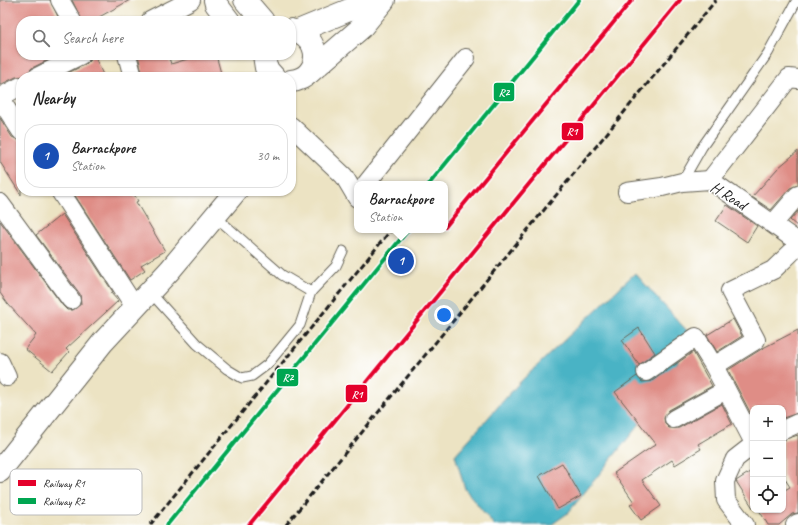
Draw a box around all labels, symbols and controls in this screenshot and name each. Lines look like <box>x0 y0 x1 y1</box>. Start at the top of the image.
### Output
search box <box>16 16 296 60</box>
icon: search <box>30 27 52 49</box>
text: Search here <box>62 29 123 48</box>
line badge: R2 <box>493 82 515 102</box>
text: R2 <box>499 85 511 99</box>
text: Nearby <box>32 88 75 109</box>
line badge: R1 <box>561 122 584 141</box>
text: R1 <box>567 124 579 138</box>
text: Barrackpore <box>71 139 135 158</box>
text: 1 <box>43 148 49 164</box>
text: 30 m <box>257 148 279 164</box>
text: Station <box>71 158 105 174</box>
street label: H Road <box>707 177 753 216</box>
popup <box>354 181 448 233</box>
text: Barrackpore <box>369 190 433 209</box>
text: Station <box>369 209 403 225</box>
pin: 1 <box>388 246 414 276</box>
your location <box>434 305 454 325</box>
line badge: R2 <box>276 368 299 387</box>
text: R2 <box>283 370 295 384</box>
line badge: R1 <box>345 384 368 403</box>
text: R1 <box>352 387 364 401</box>
map controls <box>750 405 786 513</box>
button: + <box>750 405 786 441</box>
button: − <box>750 441 786 477</box>
legend <box>10 469 142 515</box>
text: Railway R1 <box>43 476 86 490</box>
button: locate <box>750 477 786 513</box>
text: Railway R2 <box>43 494 86 508</box>

